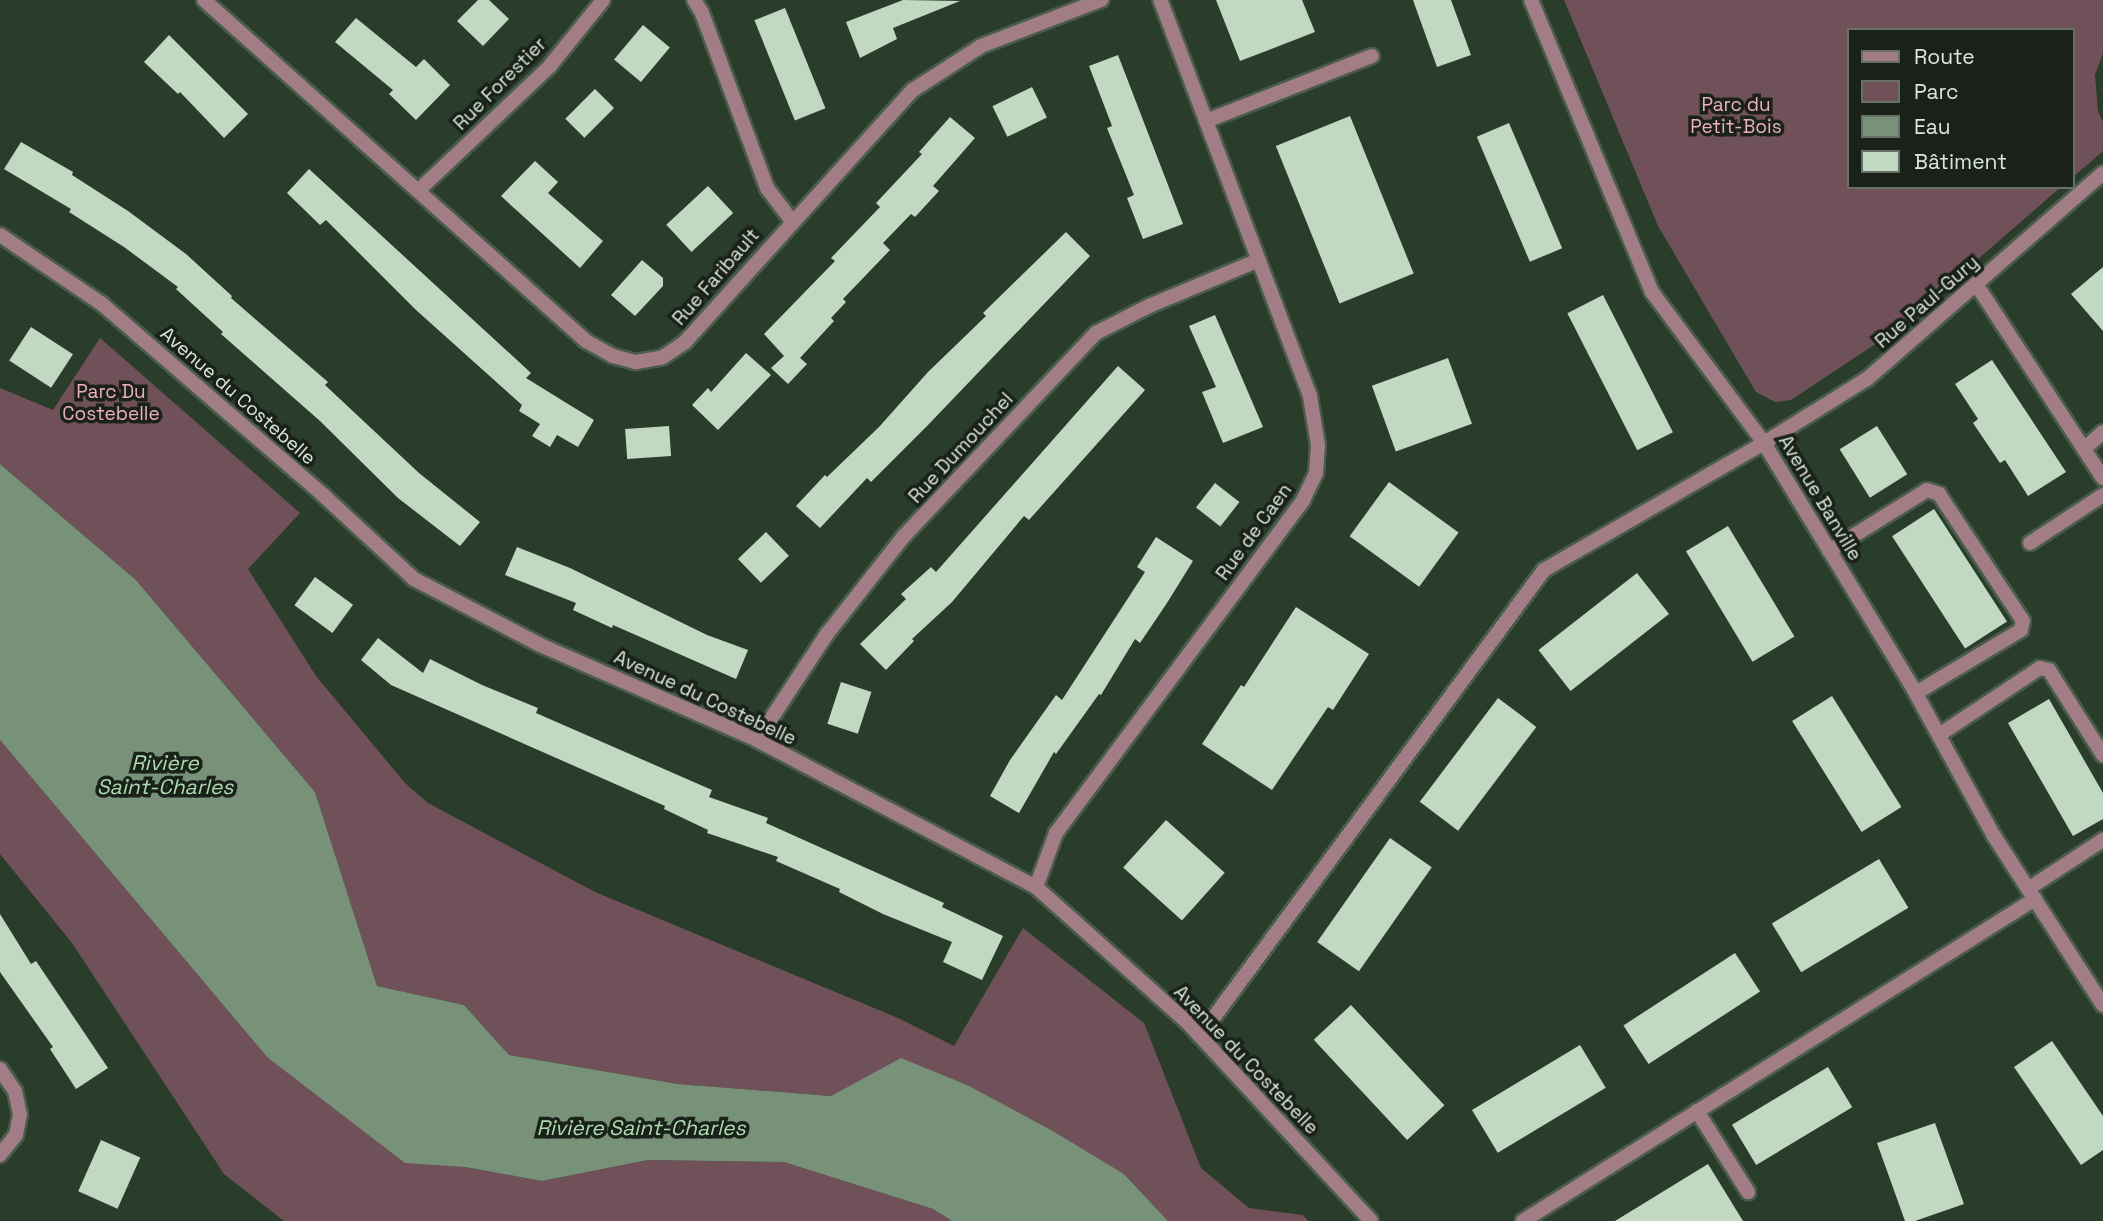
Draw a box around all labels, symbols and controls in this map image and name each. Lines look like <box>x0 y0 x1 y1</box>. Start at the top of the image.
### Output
legend <box>1848 28 2075 189</box>
street label: Rue Forestier <box>449 33 551 135</box>
text: Route <box>1914 43 1975 70</box>
text: Parc <box>1914 78 1959 105</box>
park label: Parc du Petit-Bois <box>1690 94 1782 138</box>
text: Eau <box>1914 113 1951 140</box>
text: Bâtiment <box>1914 148 2007 175</box>
street label: Rue Faribault <box>668 224 764 330</box>
street label: Rue Paul-Gury <box>1871 251 1983 353</box>
street label: Avenue du Costebelle <box>156 322 320 470</box>
park label: Parc Du Costebelle <box>62 381 160 425</box>
street label: Rue Dumouchel <box>904 388 1018 508</box>
street label: Avenue Banville <box>1774 431 1866 565</box>
street label: Rue de Caen <box>1211 479 1297 585</box>
street label: Avenue du Costebelle <box>610 646 800 750</box>
water label: Rivière Saint-Charles <box>97 750 233 800</box>
street label: Avenue du Costebelle <box>1169 981 1323 1139</box>
water label: Rivière Saint-Charles <box>536 1115 746 1141</box>

